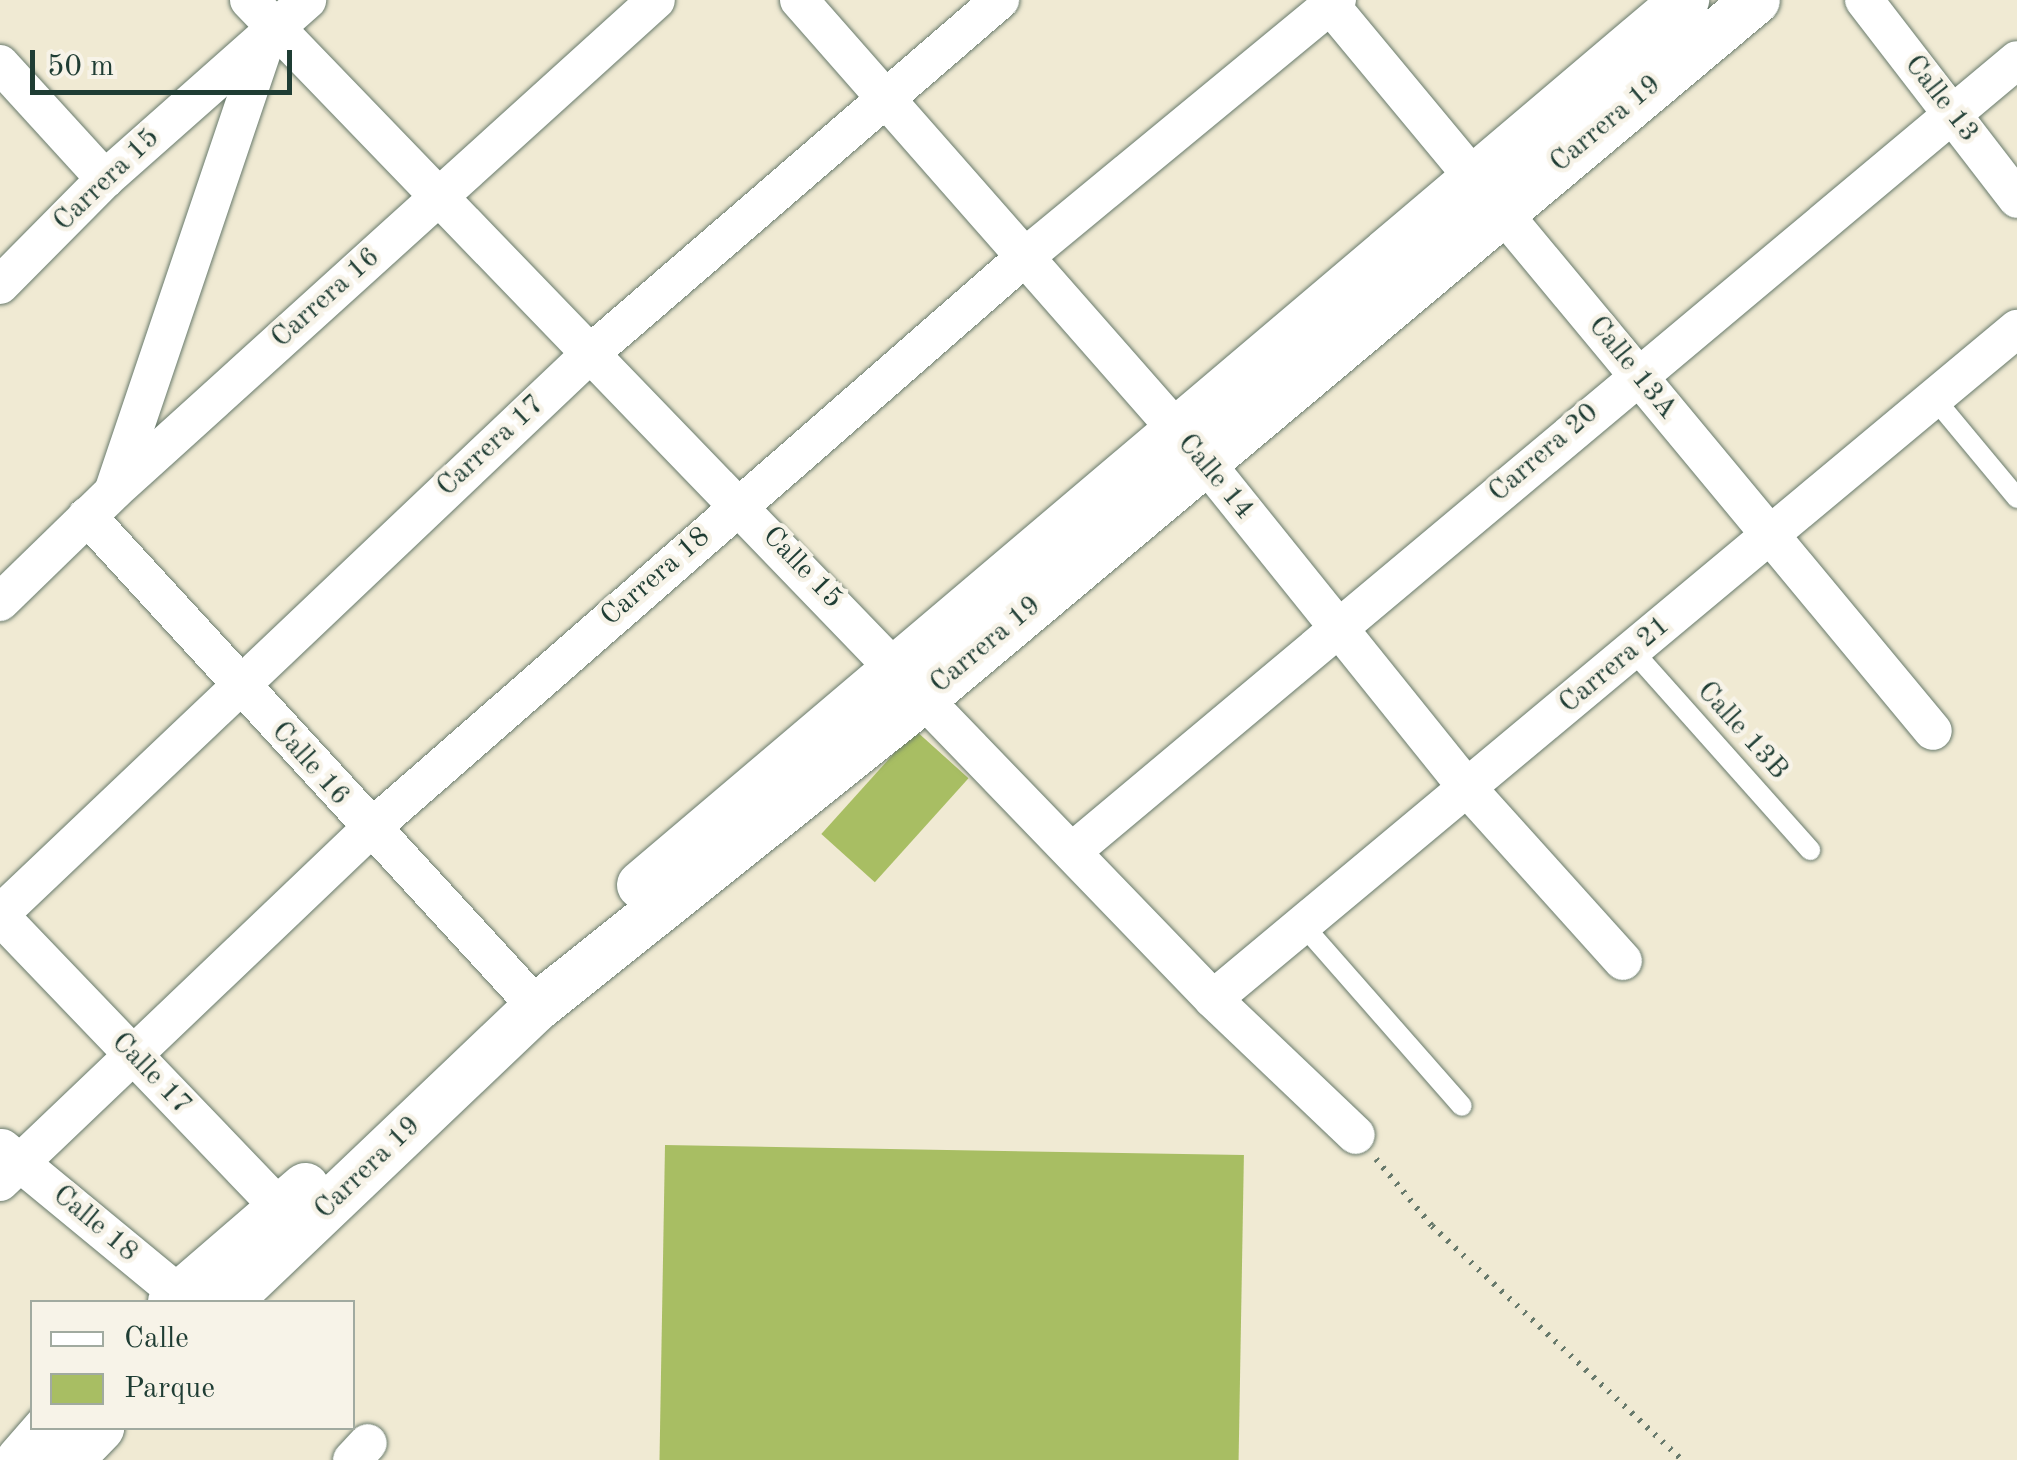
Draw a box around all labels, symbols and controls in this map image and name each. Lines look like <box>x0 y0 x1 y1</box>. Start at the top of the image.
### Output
scale bar <box>35 30 298 92</box>
street label: Calle 13 <box>1897 49 1985 149</box>
text: 50 m <box>47 52 114 82</box>
street label: Carrera 19 <box>1544 68 1668 180</box>
street label: Carrera 15 <box>47 121 167 239</box>
street label: Carrera 16 <box>265 241 387 355</box>
street label: Calle 13A <box>1580 310 1684 426</box>
street label: Carrera 17 <box>431 388 551 504</box>
street label: Carrera 20 <box>1482 396 1606 510</box>
street label: Calle 14 <box>1170 428 1260 526</box>
street label: Carrera 18 <box>594 520 718 634</box>
street label: Calle 15 <box>755 520 849 616</box>
street label: Carrera 19 <box>924 589 1048 701</box>
street label: Carrera 21 <box>1553 609 1677 721</box>
street label: Calle 13B <box>1689 675 1795 787</box>
street label: Calle 16 <box>264 715 356 813</box>
street label: Calle 17 <box>104 1026 198 1122</box>
street label: Carrera 19 <box>308 1109 428 1227</box>
street label: Calle 18 <box>46 1179 144 1269</box>
legend <box>30 1300 355 1430</box>
text: Calle <box>124 1324 189 1354</box>
text: Parque <box>124 1374 215 1404</box>

